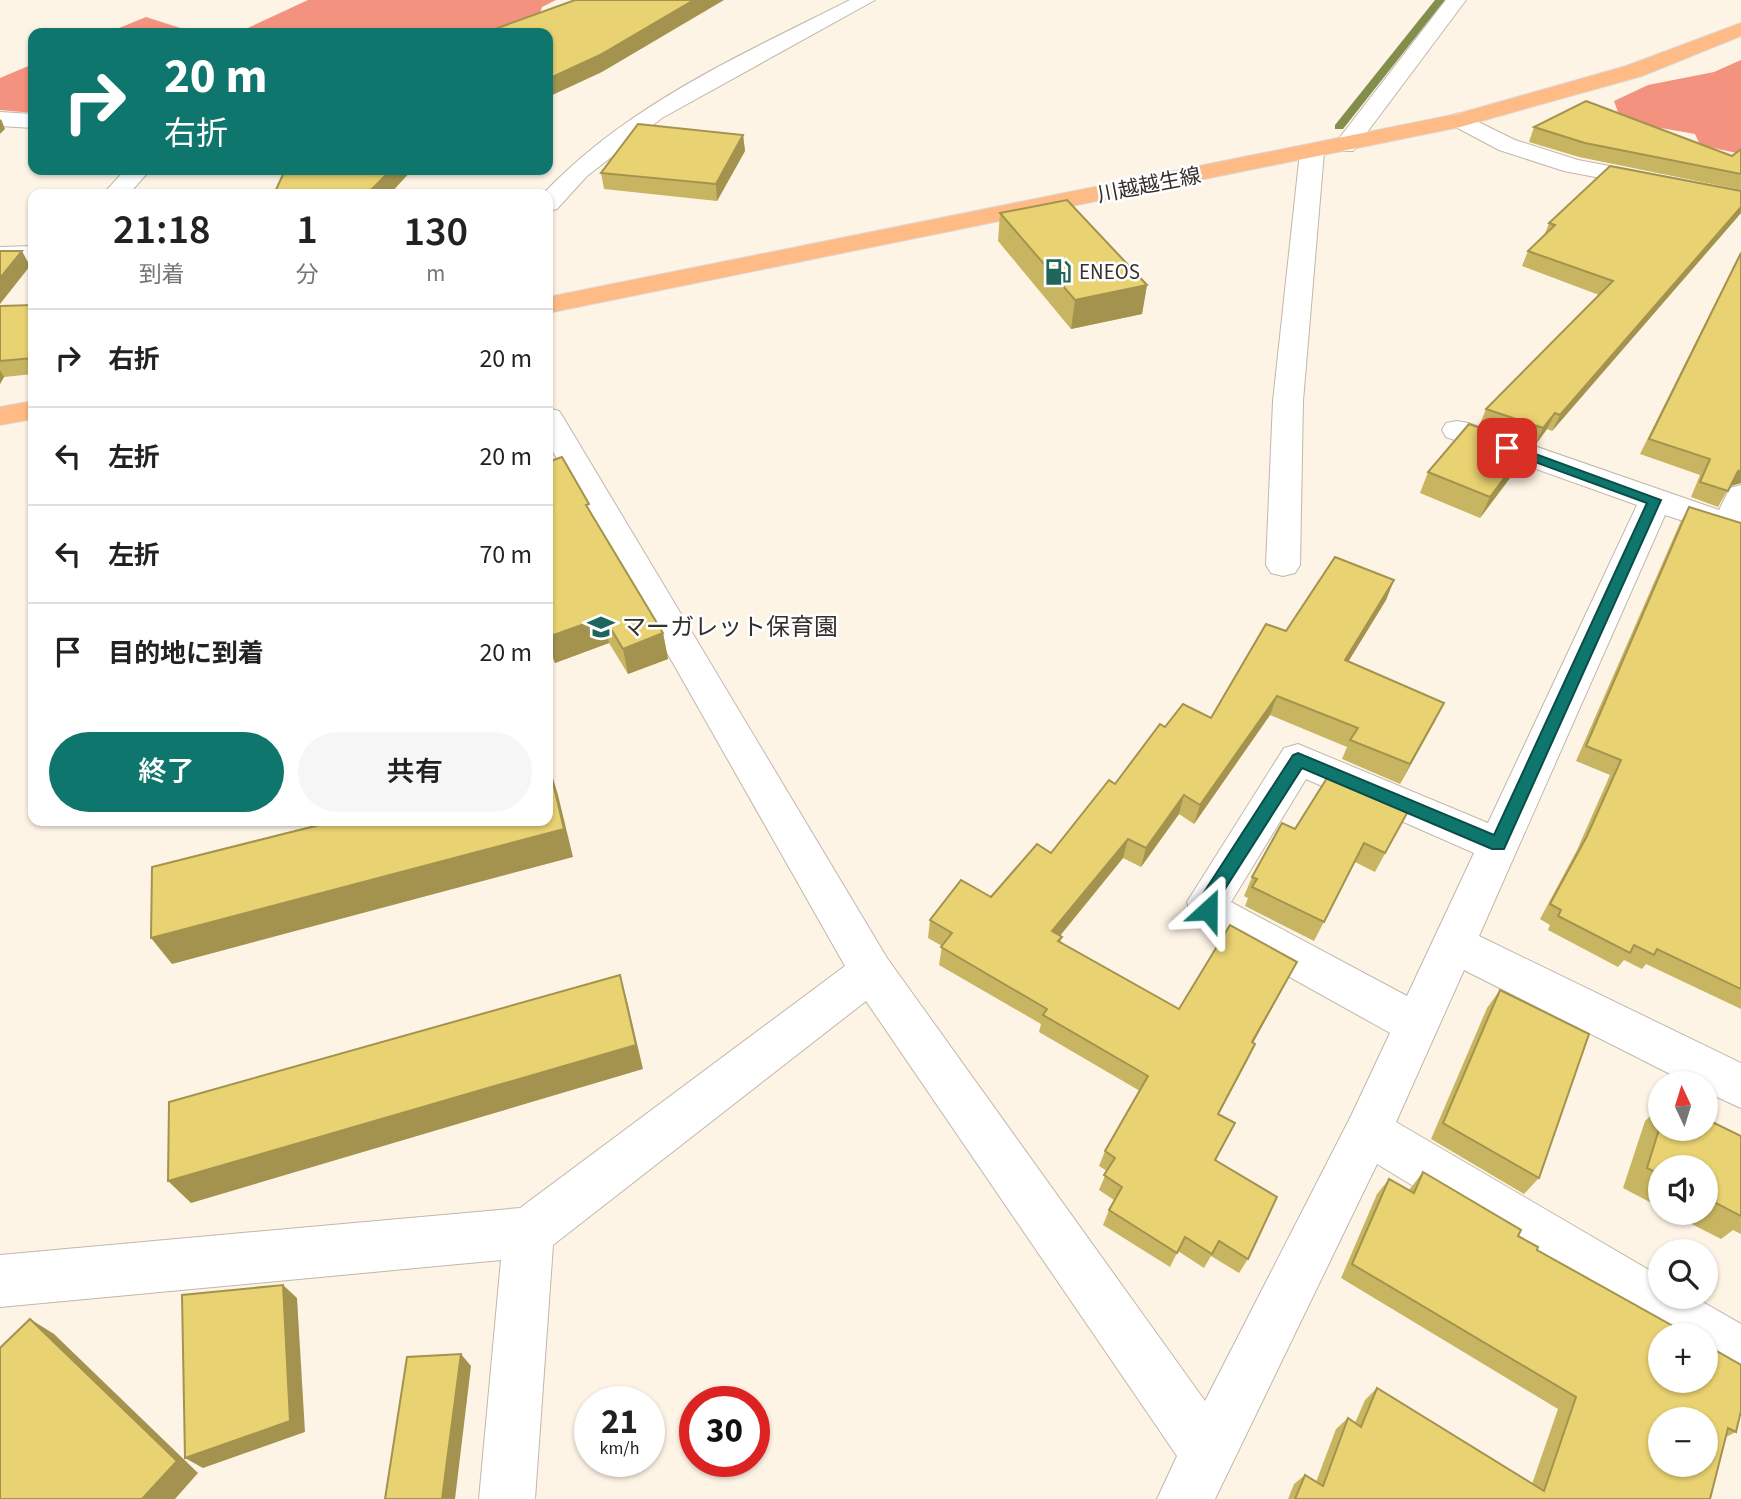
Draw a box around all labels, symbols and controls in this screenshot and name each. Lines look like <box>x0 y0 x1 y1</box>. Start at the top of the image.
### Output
text: 20 m <box>164 42 268 112</box>
icon: right <box>49 56 140 147</box>
text: 右折 <box>164 111 228 157</box>
street label: 川越越生線 <box>1095 160 1203 210</box>
text: 21:18 <box>113 200 211 260</box>
text: 1 <box>296 200 318 260</box>
text: 130 <box>403 202 468 262</box>
text: m <box>426 257 445 290</box>
fuel station icon: ENEOS <box>1043 257 1073 287</box>
place label: ENEOS <box>1079 257 1140 287</box>
text: 到着 <box>139 258 185 291</box>
text: 分 <box>296 258 319 291</box>
icon: right <box>49 339 87 377</box>
text: 20 m <box>479 340 532 377</box>
text: 右折 <box>108 341 160 378</box>
pin <box>1477 418 1537 478</box>
icon: arrive <box>1488 429 1526 467</box>
icon: left <box>49 437 87 475</box>
text: 20 m <box>479 438 532 475</box>
text: 左折 <box>108 439 160 476</box>
icon: left <box>49 535 87 573</box>
text: 70 m <box>479 536 532 573</box>
text: 左折 <box>108 537 160 574</box>
place label: マーガレット保育園 <box>622 610 838 645</box>
school or university icon: マーガレット保育園 <box>586 612 616 642</box>
icon: arrive <box>49 633 87 671</box>
text: 20 m <box>479 634 532 671</box>
text: 目的地に到着 <box>108 635 264 672</box>
button: 終了 <box>49 732 284 812</box>
button: 共有 <box>298 732 532 812</box>
position arrow <box>1171 873 1245 947</box>
north arrow <box>1648 1071 1718 1141</box>
map controls <box>1648 1071 1718 1477</box>
button: sound <box>1648 1155 1718 1225</box>
button: search <box>1648 1239 1718 1309</box>
button: + <box>1648 1323 1718 1393</box>
speed limit sign: 30 <box>679 1386 770 1477</box>
text: 21 <box>601 1397 638 1447</box>
button: − <box>1648 1407 1718 1477</box>
text: km/h <box>600 1436 639 1461</box>

